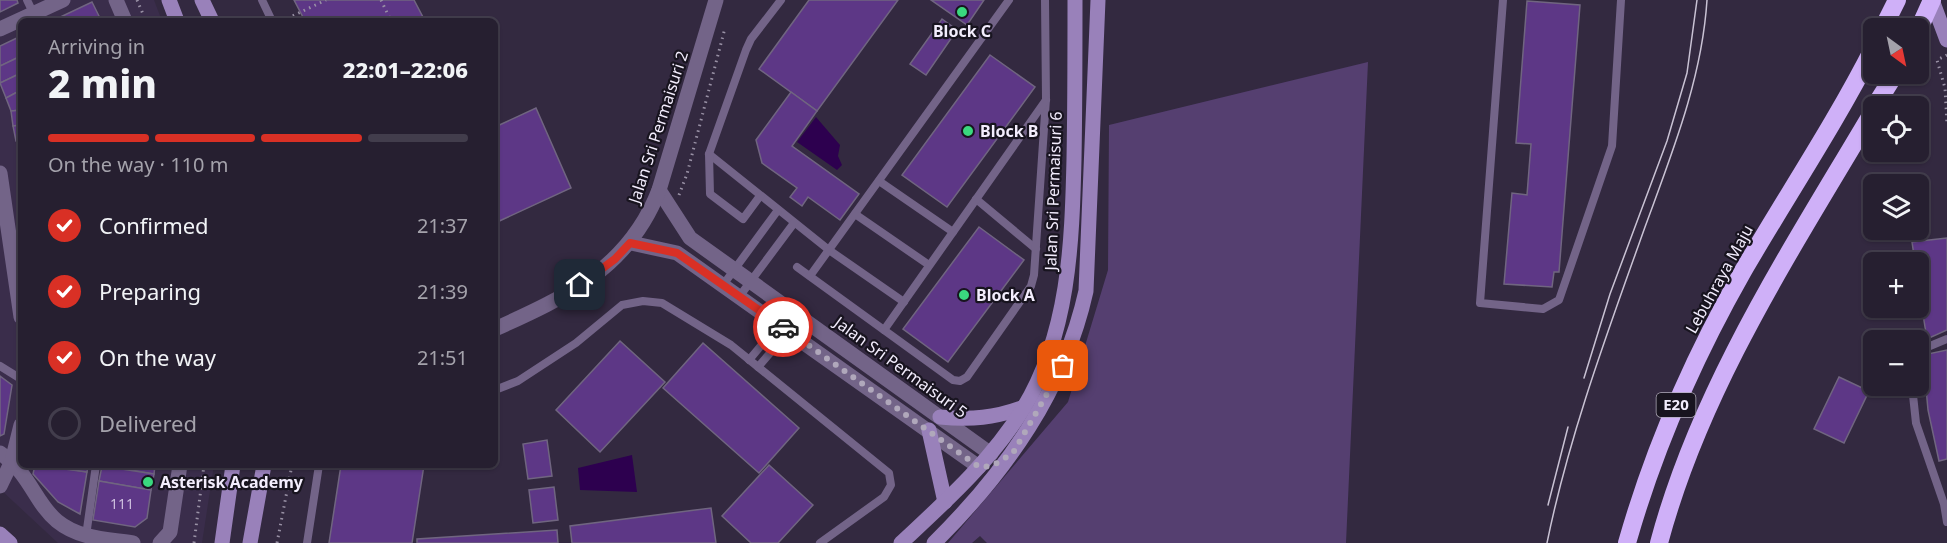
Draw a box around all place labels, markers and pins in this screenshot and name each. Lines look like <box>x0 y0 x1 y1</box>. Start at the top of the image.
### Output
marker: Block C <box>955 5 969 19</box>
place label: Block C <box>933 20 991 42</box>
place label: Block B <box>980 120 1038 142</box>
marker: Block B <box>961 124 975 138</box>
pin <box>554 259 605 310</box>
place label: Block A <box>976 284 1036 306</box>
marker: Block A <box>957 288 971 302</box>
pin <box>1037 340 1088 391</box>
place label: Asterisk Academy <box>160 471 304 493</box>
marker: Asterisk Academy <box>141 475 155 489</box>

